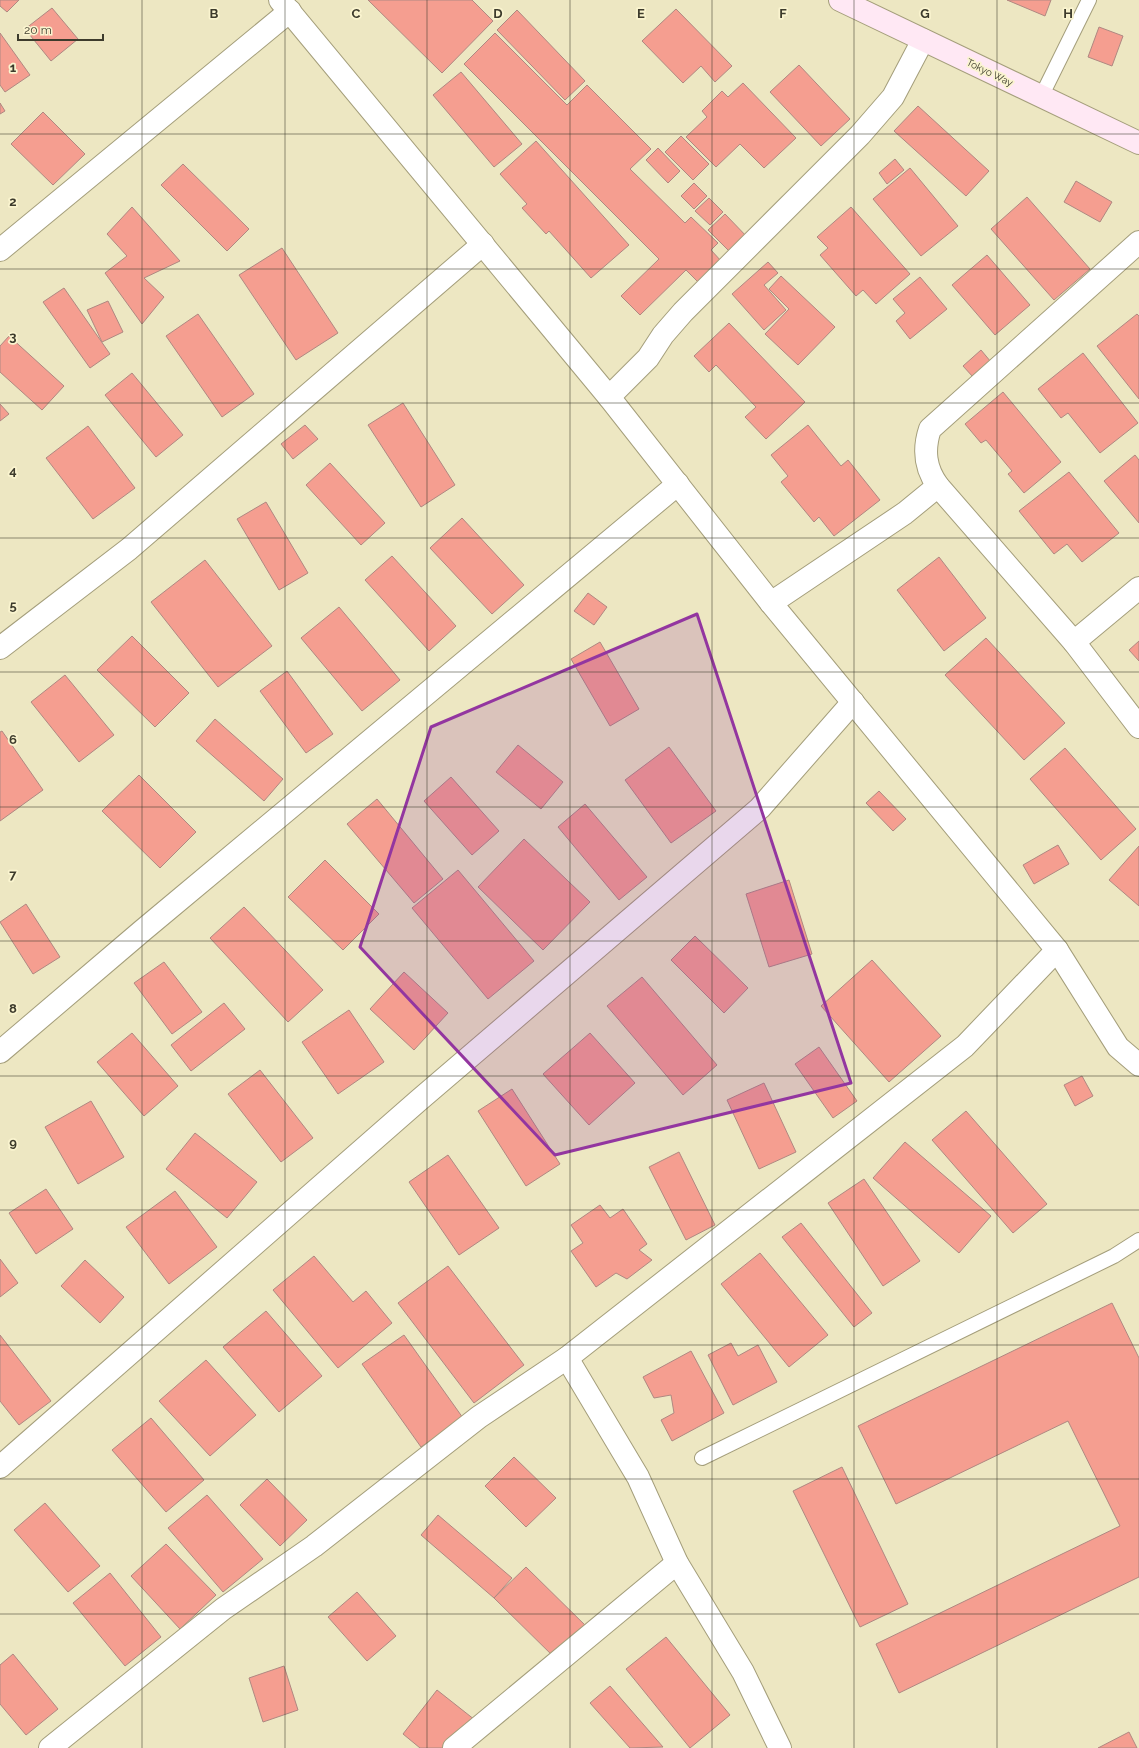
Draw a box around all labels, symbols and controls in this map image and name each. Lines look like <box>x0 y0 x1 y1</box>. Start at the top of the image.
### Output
text: B <box>210 6 219 21</box>
text: C <box>352 6 361 21</box>
text: D <box>493 6 503 21</box>
text: E <box>637 6 645 21</box>
text: F <box>779 6 787 21</box>
text: G <box>920 6 930 21</box>
text: H <box>1063 6 1073 21</box>
scale bar <box>18 16 103 42</box>
text: 20 m <box>24 23 52 37</box>
street label: Tokyo Way <box>965 56 1015 89</box>
text: 1 <box>10 60 17 75</box>
text: 2 <box>9 194 17 209</box>
text: 3 <box>9 329 17 344</box>
text: 4 <box>9 463 17 478</box>
text: 5 <box>9 598 17 613</box>
text: 6 <box>9 732 17 747</box>
text: 7 <box>9 867 17 882</box>
text: 8 <box>9 1001 17 1016</box>
text: 9 <box>9 1135 17 1150</box>

